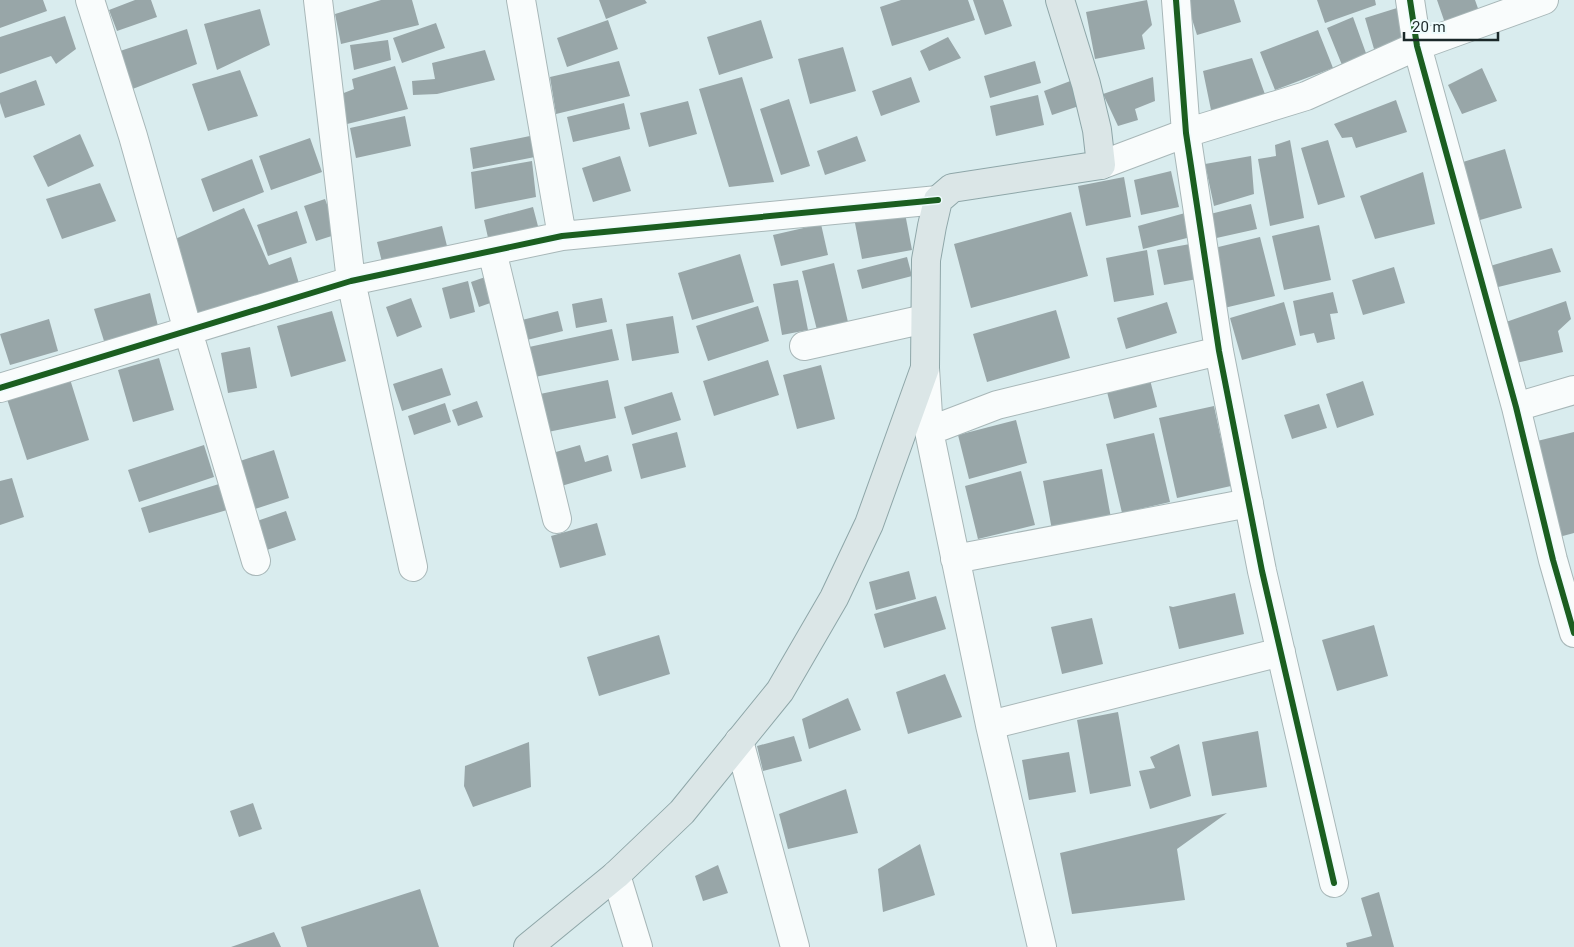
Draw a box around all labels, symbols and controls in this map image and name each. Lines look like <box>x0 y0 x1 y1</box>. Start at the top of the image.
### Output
scale bar <box>1404 10 1498 42</box>
text: 20 m <box>1412 18 1446 36</box>

